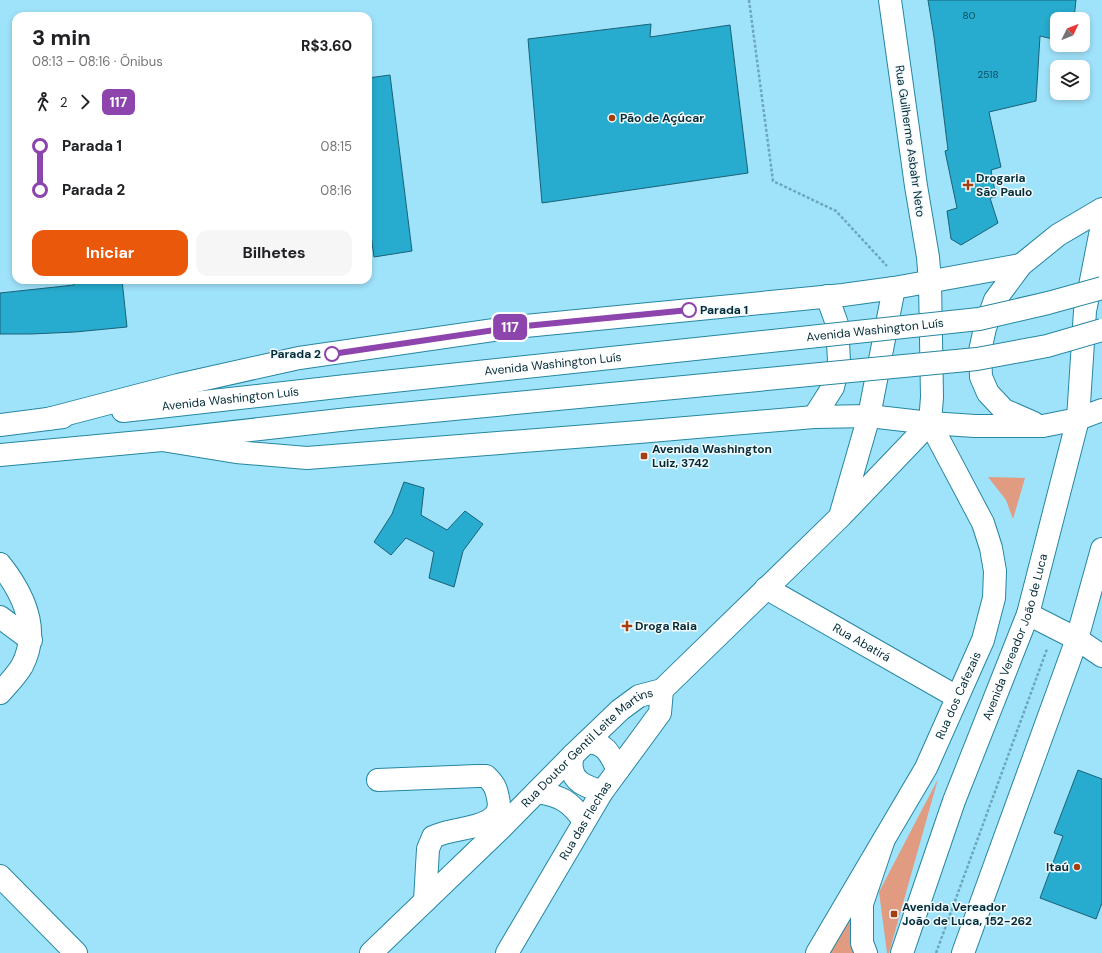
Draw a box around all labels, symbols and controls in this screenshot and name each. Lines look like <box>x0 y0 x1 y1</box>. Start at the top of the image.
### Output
house number: 80 <box>963 9 976 22</box>
north arrow <box>1050 12 1090 52</box>
map controls <box>1050 12 1090 100</box>
text: 3 min <box>32 23 91 52</box>
text: R$3.60 <box>301 36 352 56</box>
text: 08:13 – 08:16 · Ônibus <box>32 53 163 70</box>
button: layers <box>1050 60 1090 100</box>
street label: Rua Guilherme Asbahr Neto <box>891 64 929 218</box>
house number: 2518 <box>977 68 999 81</box>
icon: walk <box>32 91 54 113</box>
icon: forward <box>74 91 96 113</box>
text: 117 <box>110 93 127 111</box>
text: 2 <box>60 94 68 111</box>
place label: Pão de Açúcar <box>620 110 704 126</box>
marker: Pão de Açúcar <box>607 113 617 123</box>
text: Parada 1 <box>62 136 122 156</box>
text: 08:15 <box>321 138 352 155</box>
place label: Drogaria São Paulo <box>976 170 1032 200</box>
text: Parada 2 <box>62 180 125 200</box>
marker: Drogaria São Paulo <box>963 180 973 190</box>
text: 08:16 <box>320 182 352 199</box>
button: Iniciar <box>32 230 188 276</box>
button: Bilhetes <box>196 230 352 276</box>
marker: Parada 1 <box>681 302 697 318</box>
place label: Parada 1 <box>700 302 748 318</box>
line badge: 117 <box>487 314 533 340</box>
street label: Avenida Washington Luís <box>806 315 944 345</box>
text: 117 <box>501 318 519 336</box>
place label: Parada 2 <box>270 346 321 362</box>
marker: Parada 2 <box>324 346 340 362</box>
street label: Avenida Washington Luís <box>483 349 622 379</box>
street label: Avenida Washington Luís <box>161 383 300 415</box>
place label: Avenida Washington Luiz, 3742 <box>652 441 772 471</box>
marker: Avenida Washington Luiz, 3742 <box>639 451 649 461</box>
street label: Avenida Vereador João de Luca <box>979 552 1051 722</box>
place label: Droga Raia <box>635 618 697 634</box>
street label: Rua Abatirá <box>830 620 893 665</box>
marker: Droga Raia <box>622 621 632 631</box>
street label: Rua dos Cafezais <box>932 649 985 742</box>
street label: Rua Doutor Gentil Leite Martins <box>518 685 655 811</box>
street label: Rua das Flechas <box>556 778 615 863</box>
place label: Itaú <box>1046 859 1069 875</box>
marker: Itaú <box>1072 862 1082 872</box>
place label: Avenida Vereador João de Luca, 152-262 <box>902 899 1032 929</box>
marker: Avenida Vereador João de Luca, 152-262 <box>889 909 899 919</box>

